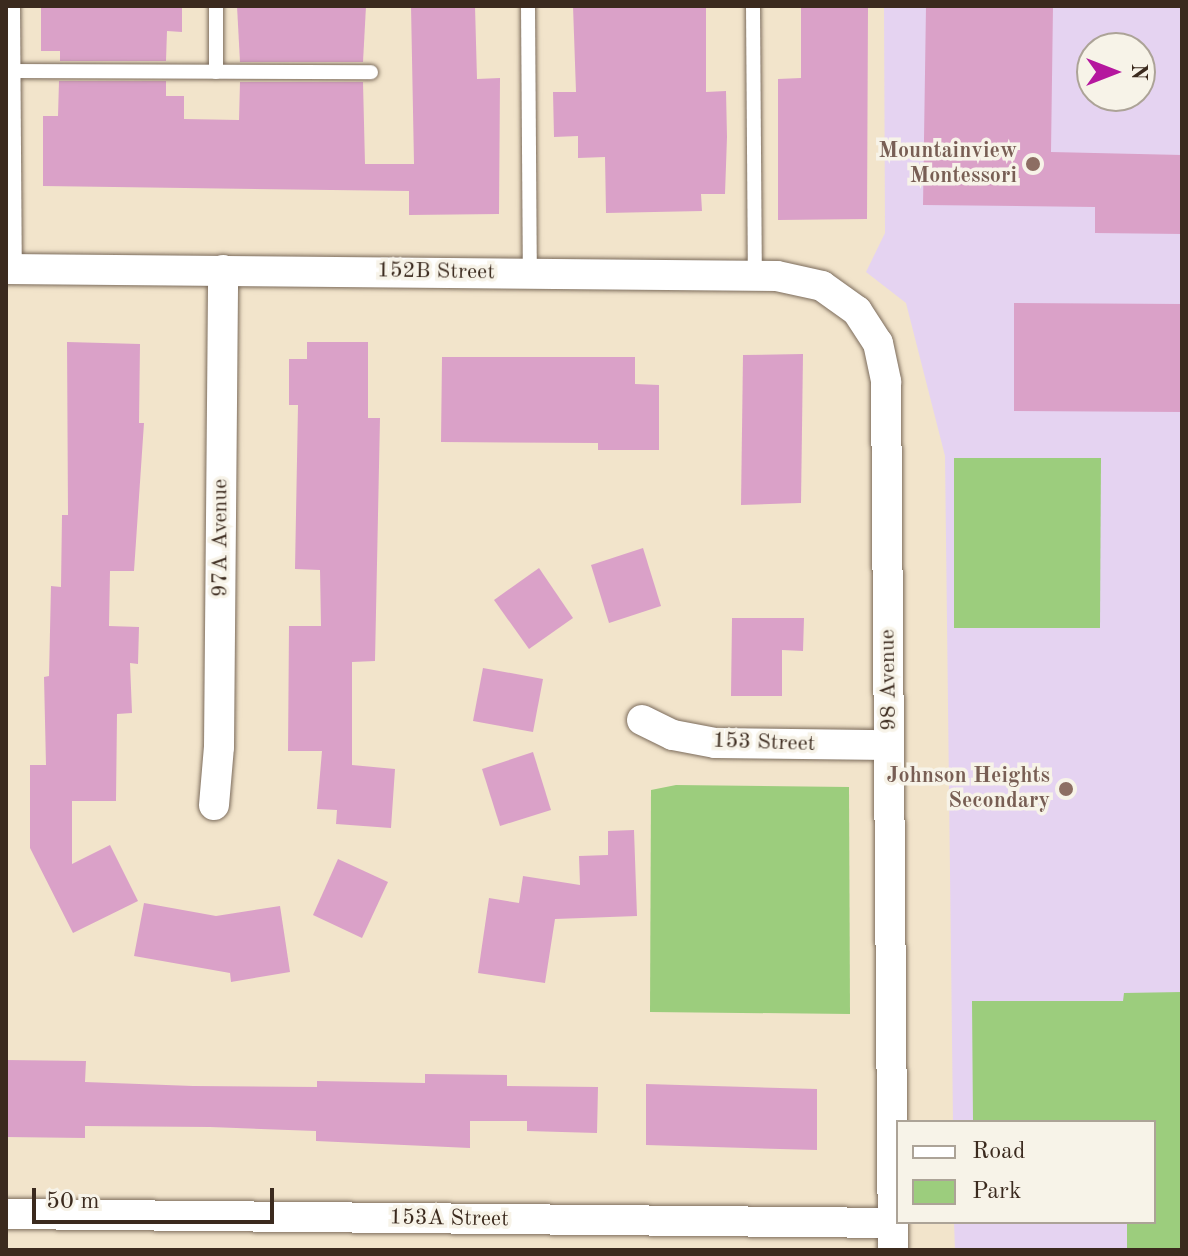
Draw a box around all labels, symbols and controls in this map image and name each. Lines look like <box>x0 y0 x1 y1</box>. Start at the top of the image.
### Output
north arrow <box>1076 32 1156 112</box>
text: N <box>1127 64 1149 80</box>
place label: Mountainview Montessori <box>878 138 1017 190</box>
marker: Mountainview Montessori <box>1024 155 1042 173</box>
street label: 152B Street <box>377 258 495 286</box>
street label: 97A Avenue <box>208 479 234 597</box>
street label: 98 Avenue <box>875 629 903 731</box>
street label: 153 Street <box>712 728 816 758</box>
place label: Johnson Heights Secondary <box>887 763 1050 814</box>
marker: Johnson Heights Secondary <box>1057 780 1075 798</box>
legend <box>896 1120 1156 1224</box>
text: Road <box>972 1140 1025 1164</box>
scale bar <box>36 1172 278 1222</box>
text: Park <box>972 1180 1021 1204</box>
text: 50 m <box>46 1190 100 1214</box>
street label: 153A Street <box>389 1205 509 1233</box>

